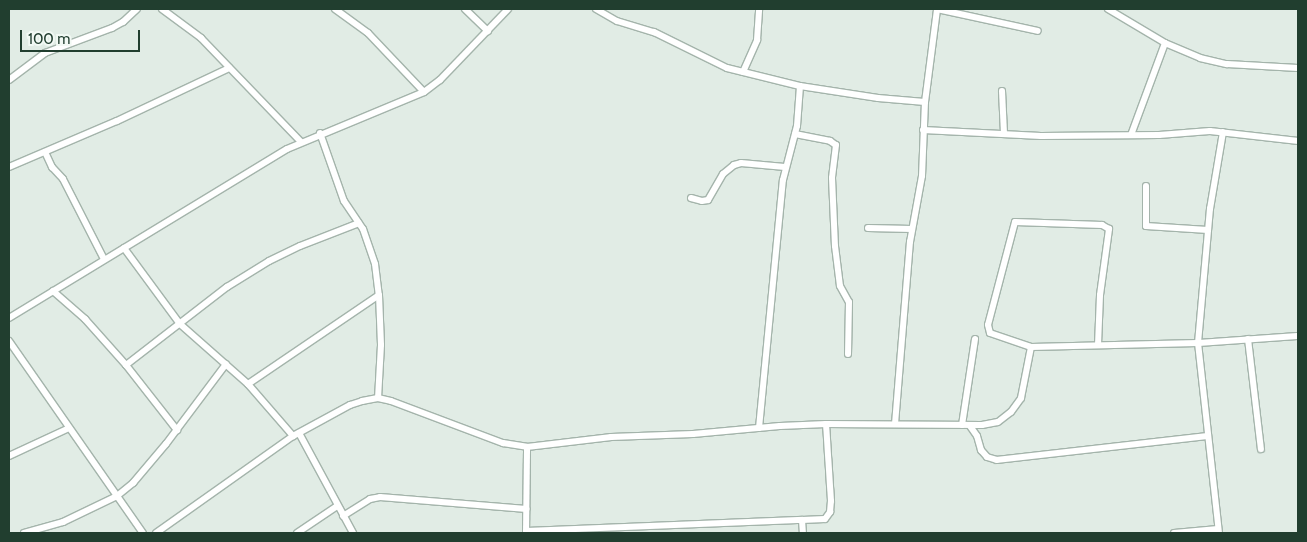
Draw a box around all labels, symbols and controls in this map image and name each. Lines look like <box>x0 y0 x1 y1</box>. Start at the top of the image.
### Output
scale bar <box>22 20 142 52</box>
text: 100 m <box>28 30 70 48</box>

